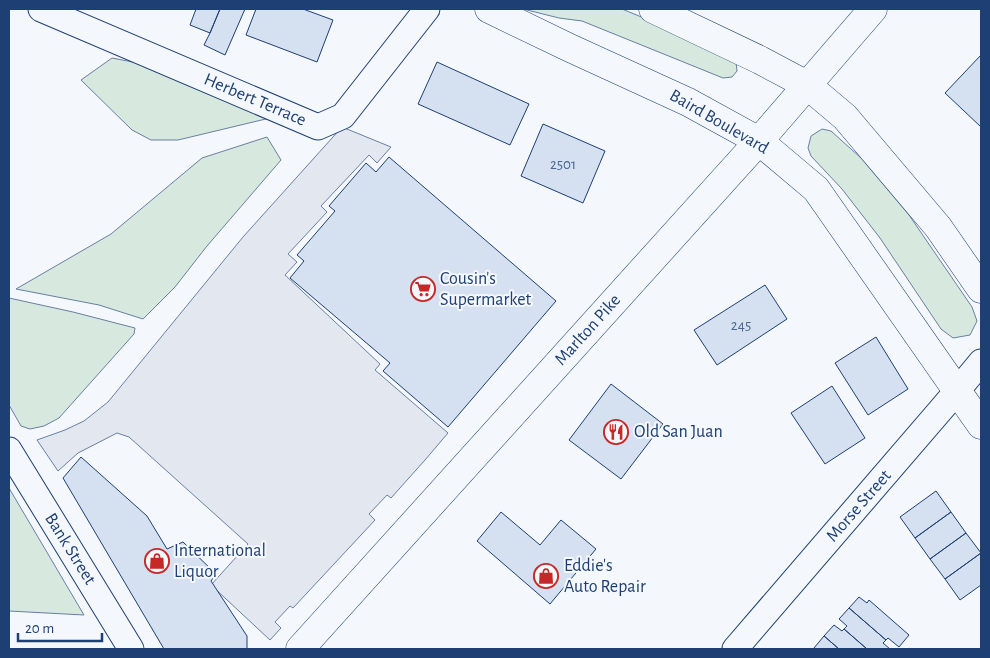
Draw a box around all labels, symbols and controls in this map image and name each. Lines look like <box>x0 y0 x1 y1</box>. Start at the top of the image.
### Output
street label: Herbert Terrace <box>201 70 309 130</box>
street label: Baird Boulevard <box>666 86 772 158</box>
house number: 2501 <box>550 157 576 172</box>
place label: Cousin's Supermarket <box>440 270 532 309</box>
supermarket icon: Cousin's Supermarket <box>410 276 436 302</box>
street label: Marlton Pike <box>552 291 624 369</box>
house number: 245 <box>731 318 751 333</box>
restaurant icon: Old San Juan <box>603 419 629 445</box>
place label: Old San Juan <box>634 423 723 441</box>
street label: Morse Street <box>823 466 895 545</box>
street label: Bank Street <box>41 510 99 588</box>
place label: International Liquor <box>174 542 266 581</box>
shop icon: International Liquor <box>144 548 170 574</box>
place label: Eddie's Auto Repair <box>564 557 646 596</box>
shop icon: Eddie's Auto Repair <box>533 563 559 589</box>
scale bar <box>18 610 101 642</box>
text: 20 m <box>25 621 54 636</box>

